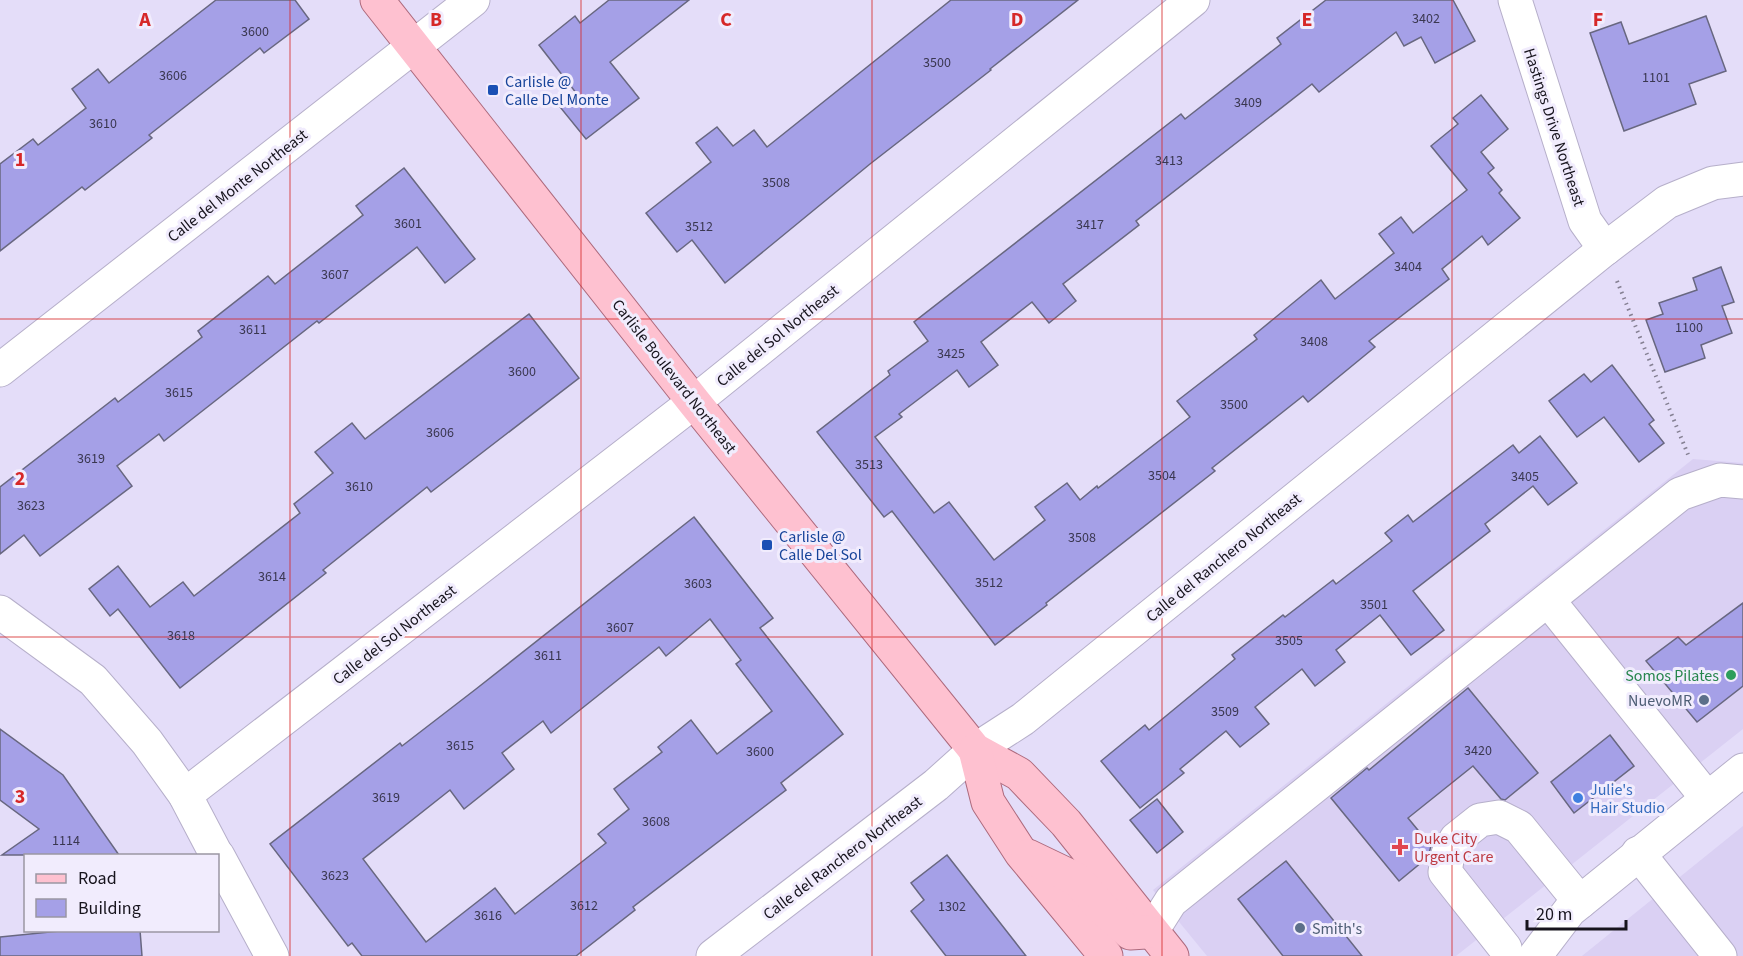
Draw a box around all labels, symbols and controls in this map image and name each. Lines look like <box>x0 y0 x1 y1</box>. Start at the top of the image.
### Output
text: A <box>138 6 151 34</box>
text: B <box>430 6 442 34</box>
text: C <box>720 6 732 34</box>
text: D <box>1011 6 1023 34</box>
text: E <box>1302 6 1312 34</box>
text: F <box>1593 6 1603 34</box>
house number: 3402 <box>1412 9 1440 29</box>
house number: 3600 <box>241 22 269 42</box>
street label: Hastings Drive Northeast <box>1518 45 1590 210</box>
house number: 3500 <box>923 53 951 73</box>
house number: 3606 <box>159 66 187 86</box>
house number: 1101 <box>1642 68 1670 88</box>
place label: Carlisle @ Calle Del Monte <box>505 71 609 111</box>
marker: Carlisle @ Calle Del Monte <box>486 83 500 97</box>
house number: 3409 <box>1234 93 1262 113</box>
house number: 3610 <box>89 114 117 134</box>
street label: Calle del Monte Northeast <box>163 124 313 247</box>
text: 1 <box>15 146 25 174</box>
house number: 3413 <box>1155 151 1183 171</box>
house number: 3508 <box>762 173 790 193</box>
house number: 3601 <box>394 214 422 234</box>
house number: 3417 <box>1076 215 1104 235</box>
house number: 3512 <box>685 217 713 237</box>
house number: 3404 <box>1394 257 1422 277</box>
house number: 3607 <box>321 265 349 285</box>
street label: Calle del Sol Northeast <box>712 279 844 392</box>
street label: Carlisle Boulevard Northeast <box>607 295 742 459</box>
house number: 1100 <box>1675 318 1703 338</box>
house number: 3611 <box>239 320 267 340</box>
house number: 3408 <box>1300 332 1328 352</box>
house number: 3425 <box>937 344 965 364</box>
house number: 3600 <box>508 362 536 382</box>
house number: 3615 <box>165 383 193 403</box>
house number: 3500 <box>1220 395 1248 415</box>
house number: 3606 <box>426 423 454 443</box>
house number: 3619 <box>77 449 105 469</box>
house number: 3513 <box>855 455 883 475</box>
text: 2 <box>15 465 25 493</box>
house number: 3504 <box>1148 466 1176 486</box>
house number: 3405 <box>1511 467 1539 487</box>
house number: 3610 <box>345 477 373 497</box>
street label: Calle del Ranchero Northeast <box>1141 488 1306 627</box>
house number: 3623 <box>17 496 45 516</box>
place label: Carlisle @ Calle Del Sol <box>779 526 862 566</box>
house number: 3508 <box>1068 528 1096 548</box>
marker: Carlisle @ Calle Del Sol <box>760 538 774 552</box>
house number: 3614 <box>258 567 286 587</box>
house number: 3512 <box>975 573 1003 593</box>
house number: 3603 <box>684 574 712 594</box>
street label: Calle del Sol Northeast <box>328 579 461 690</box>
house number: 3501 <box>1360 595 1388 615</box>
house number: 3607 <box>606 618 634 638</box>
house number: 3618 <box>167 626 195 646</box>
house number: 3505 <box>1275 631 1303 651</box>
house number: 3611 <box>534 646 562 666</box>
place label: Somos Pilates <box>1625 665 1719 687</box>
marker: Somos Pilates <box>1724 668 1738 682</box>
place label: NuevoMR <box>1628 690 1692 712</box>
marker: NuevoMR <box>1697 693 1711 707</box>
house number: 3509 <box>1211 702 1239 722</box>
house number: 3615 <box>446 736 474 756</box>
house number: 3420 <box>1464 741 1492 761</box>
house number: 3600 <box>746 742 774 762</box>
place label: Julie's Hair Studio <box>1590 779 1665 819</box>
text: 3 <box>15 783 25 811</box>
house number: 3619 <box>372 788 400 808</box>
street label: Calle del Ranchero Northeast <box>759 790 927 925</box>
marker: Julie's Hair Studio <box>1571 791 1585 805</box>
house number: 3608 <box>642 812 670 832</box>
place label: Duke City Urgent Care <box>1414 828 1493 868</box>
house number: 1114 <box>52 831 80 851</box>
marker: Duke City Urgent Care <box>1391 838 1409 856</box>
legend <box>24 854 219 932</box>
text: Road <box>78 866 117 891</box>
house number: 3623 <box>321 866 349 886</box>
scale bar <box>1527 893 1626 931</box>
text: Building <box>78 896 141 921</box>
house number: 3612 <box>570 896 598 916</box>
house number: 1302 <box>938 897 966 917</box>
text: 20 m <box>1536 902 1572 927</box>
house number: 3616 <box>474 906 502 926</box>
place label: Smith's <box>1312 918 1363 940</box>
marker: Smith's <box>1293 921 1307 935</box>

